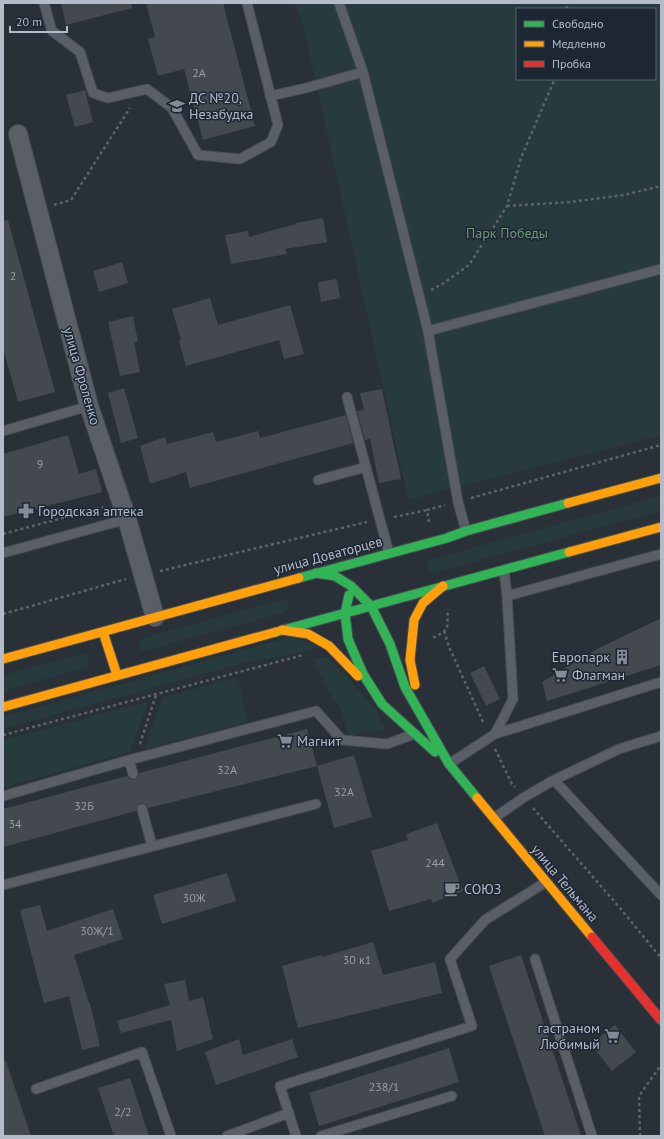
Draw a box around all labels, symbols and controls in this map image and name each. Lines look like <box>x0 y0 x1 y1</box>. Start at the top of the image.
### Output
scale bar <box>10 8 67 34</box>
legend <box>516 8 656 80</box>
text: 20 m <box>16 14 42 29</box>
text: Свободно <box>552 16 603 31</box>
text: Медленно <box>552 36 606 51</box>
text: Пробка <box>552 56 591 71</box>
house number: 2А <box>192 65 206 80</box>
place label: ДС №20, Незабудка <box>189 89 254 123</box>
school or university icon: ДС №20, Незабудка <box>168 97 186 115</box>
park label: Парк Победы <box>466 224 548 242</box>
house number: 2 <box>10 268 16 283</box>
street label: улица Фроленко <box>59 325 105 427</box>
house number: 9 <box>37 456 43 471</box>
pharmacy icon: Городская аптека <box>17 502 35 520</box>
place label: Городская аптека <box>38 502 144 520</box>
street label: улица Доваторцев <box>272 532 384 578</box>
place label: Европарк <box>552 648 610 666</box>
building icon: Европарк <box>613 648 631 666</box>
supermarket icon: Флагман <box>551 666 569 684</box>
place label: Флагман <box>572 666 625 684</box>
supermarket icon: Магнит <box>276 732 294 750</box>
place label: Магнит <box>297 732 341 750</box>
house number: 32А <box>217 762 237 777</box>
house number: 32А <box>334 784 354 799</box>
house number: 32Б <box>74 798 94 813</box>
house number: 34 <box>8 816 22 831</box>
street label: улица Тельмана <box>527 841 603 925</box>
house number: 244 <box>425 855 445 870</box>
cafe icon: СОЮЗ <box>443 880 461 898</box>
place label: СОЮЗ <box>464 880 501 898</box>
house number: 30Ж <box>183 890 206 905</box>
house number: 30Ж/1 <box>80 923 114 938</box>
house number: 30 к1 <box>343 952 371 967</box>
place label: гастраном Любимый <box>538 1019 600 1053</box>
supermarket icon: гастраном Любимый <box>603 1027 621 1045</box>
house number: 238/1 <box>369 1079 399 1094</box>
house number: 2/2 <box>114 1104 132 1119</box>

